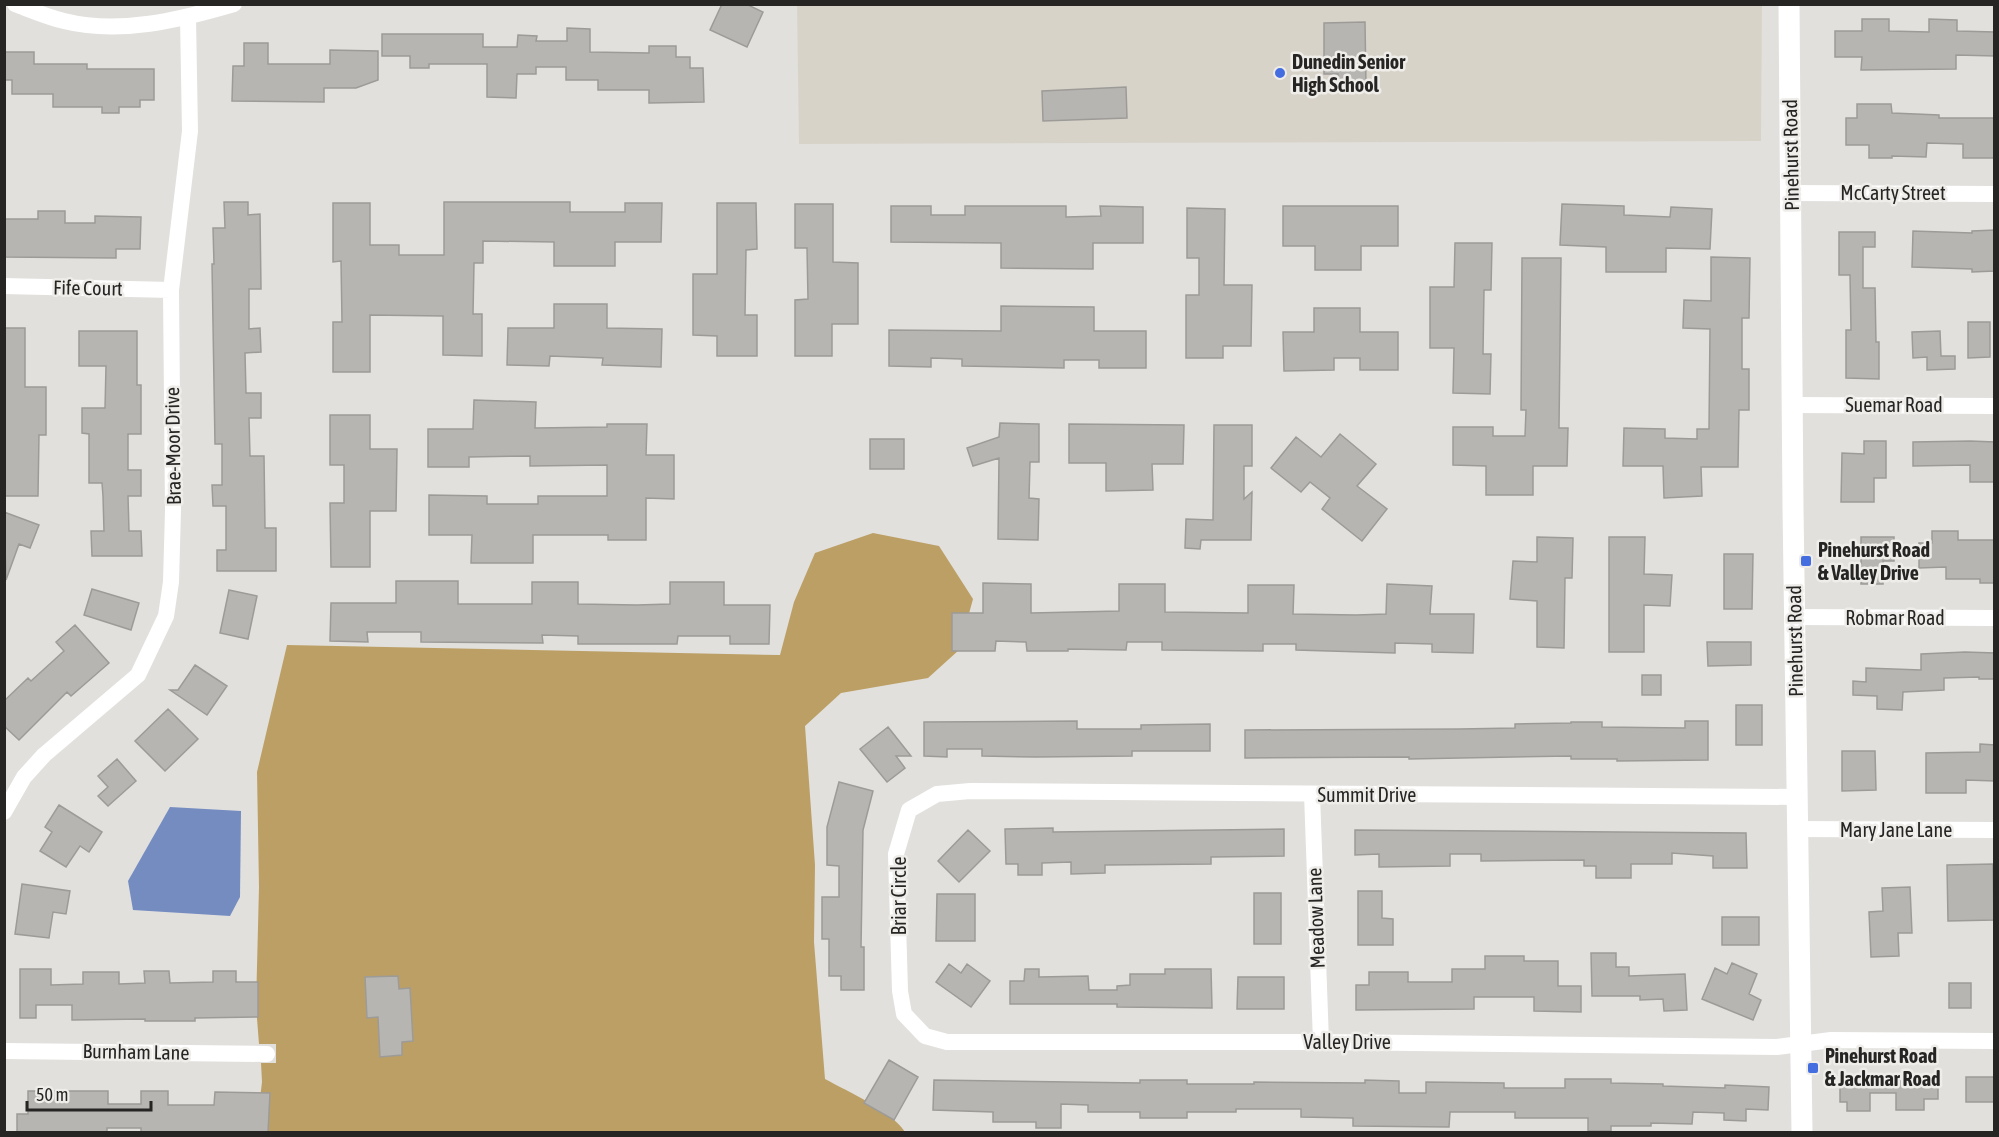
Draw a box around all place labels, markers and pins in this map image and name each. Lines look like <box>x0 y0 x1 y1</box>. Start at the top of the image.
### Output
place label: Dunedin Senior High School <box>1292 50 1406 96</box>
marker: Dunedin Senior High School <box>1273 66 1287 80</box>
place label: Pinehurst Road & Valley Drive <box>1818 538 1930 584</box>
marker: Pinehurst Road & Valley Drive <box>1799 554 1813 568</box>
place label: Pinehurst Road & Jackmar Road <box>1825 1044 1941 1090</box>
marker: Pinehurst Road & Jackmar Road <box>1806 1061 1820 1075</box>

